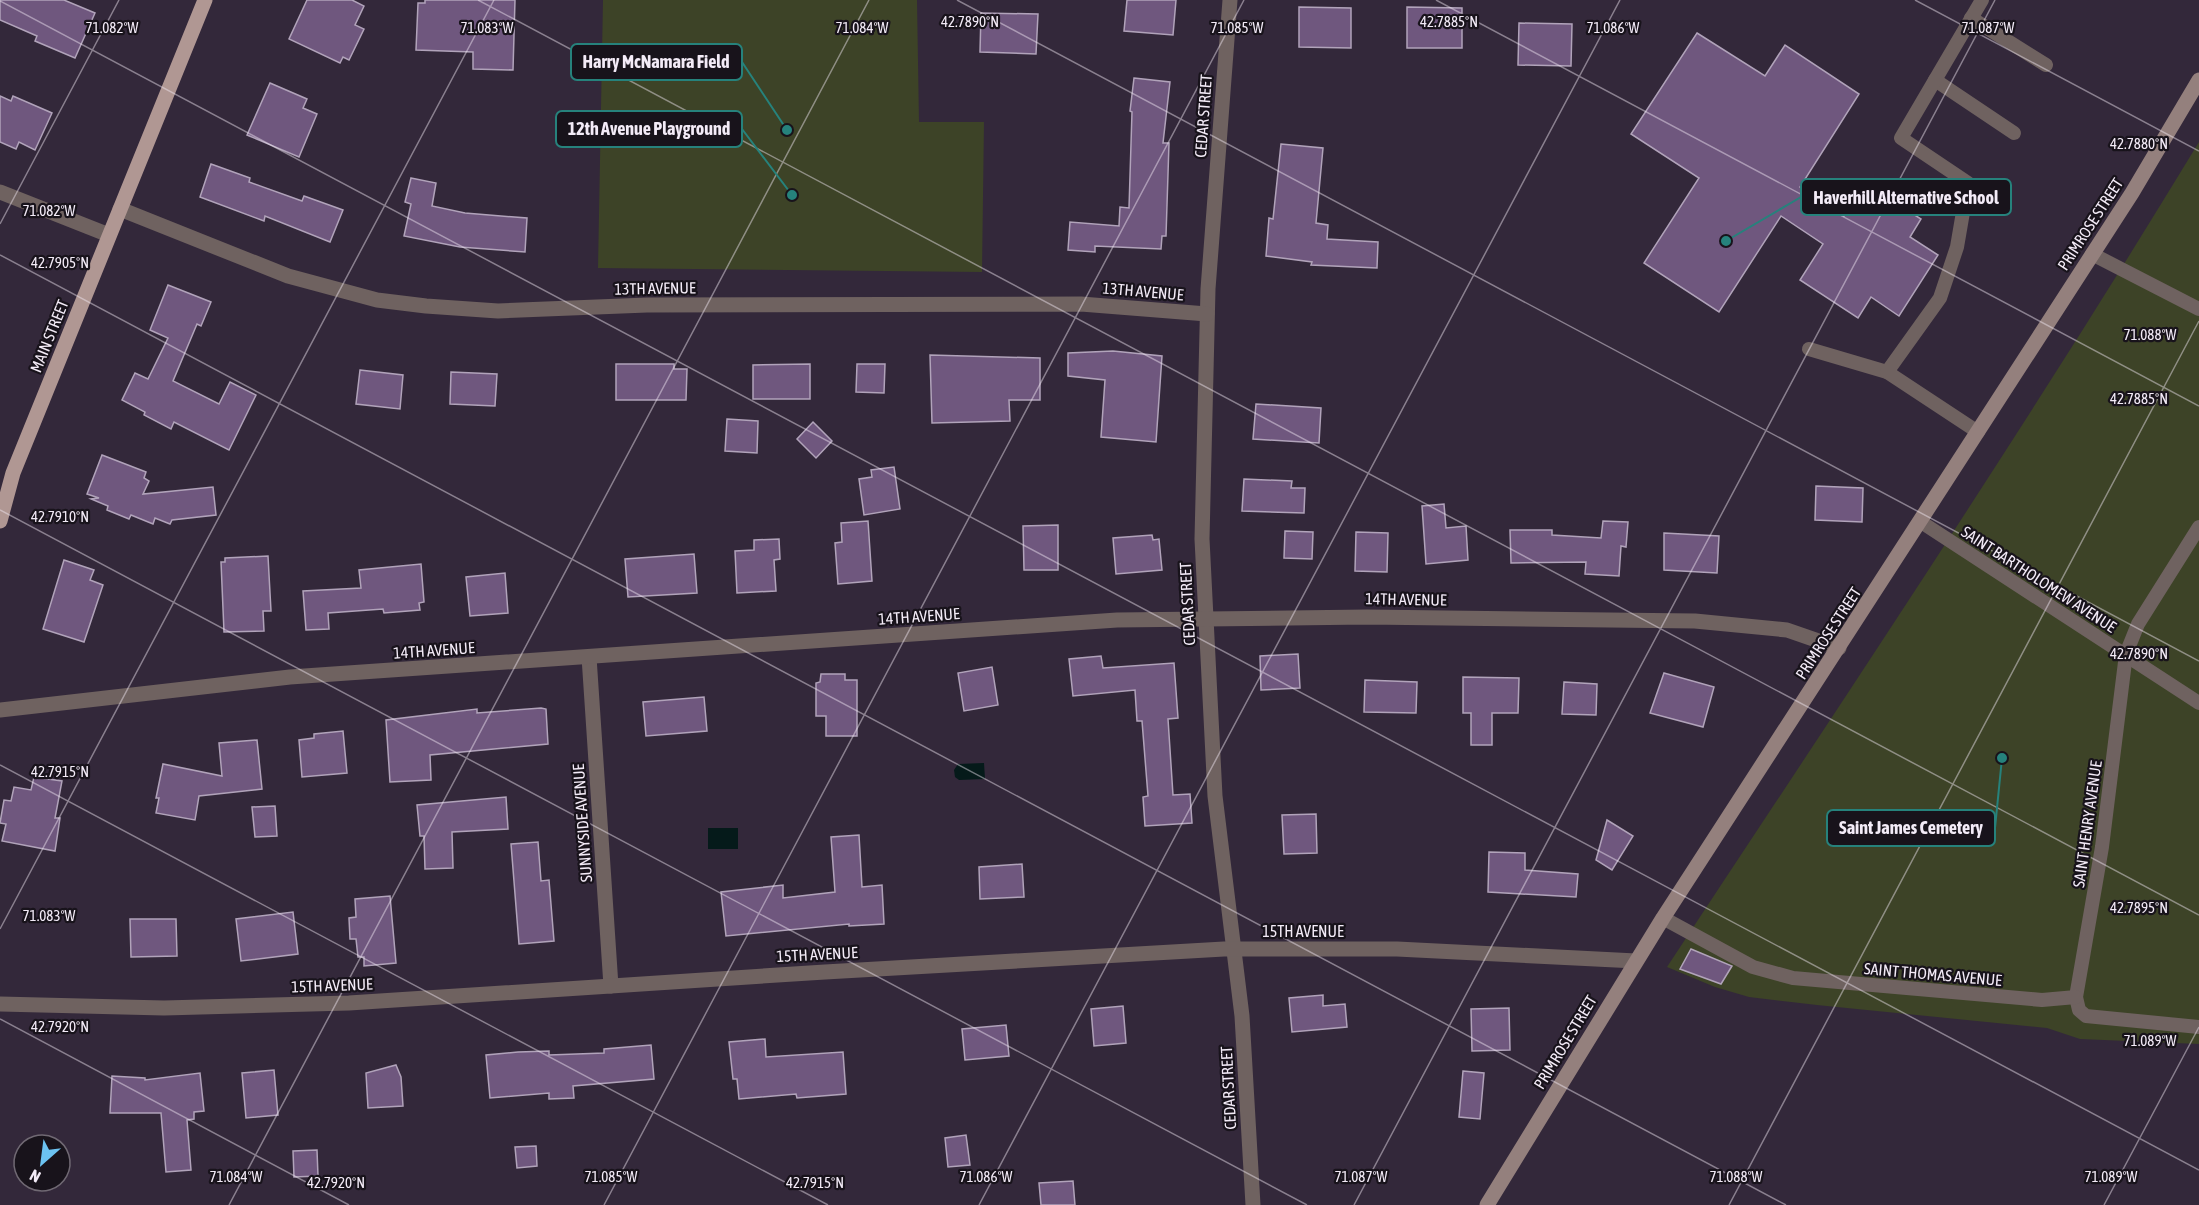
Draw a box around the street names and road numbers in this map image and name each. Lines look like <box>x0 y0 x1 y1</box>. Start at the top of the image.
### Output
street label: CEDAR STREET <box>1191 74 1215 158</box>
street label: PRIMROSE STREET <box>2054 175 2126 273</box>
street label: 13TH AVENUE <box>614 278 696 298</box>
street label: 13TH AVENUE <box>1102 278 1185 304</box>
street label: MAIN STREET <box>26 297 72 375</box>
street label: SAINT BARTHOLOMEW AVENUE <box>1958 522 2120 636</box>
street label: CEDAR STREET <box>1176 562 1198 646</box>
street label: PRIMROSE STREET <box>1792 584 1864 682</box>
street label: 14TH AVENUE <box>1365 589 1447 609</box>
street label: 14TH AVENUE <box>878 604 960 628</box>
street label: 14TH AVENUE <box>393 638 475 662</box>
street label: SAINT HENRY AVENUE <box>2069 759 2105 889</box>
street label: SUNNYSIDE AVENUE <box>569 763 595 883</box>
street label: 15TH AVENUE <box>1262 922 1344 940</box>
street label: 15TH AVENUE <box>776 943 858 965</box>
street label: SAINT THOMAS AVENUE <box>1863 959 2003 989</box>
street label: 15TH AVENUE <box>291 975 373 995</box>
street label: PRIMROSE STREET <box>1530 992 1600 1092</box>
street label: CEDAR STREET <box>1217 1046 1239 1130</box>

